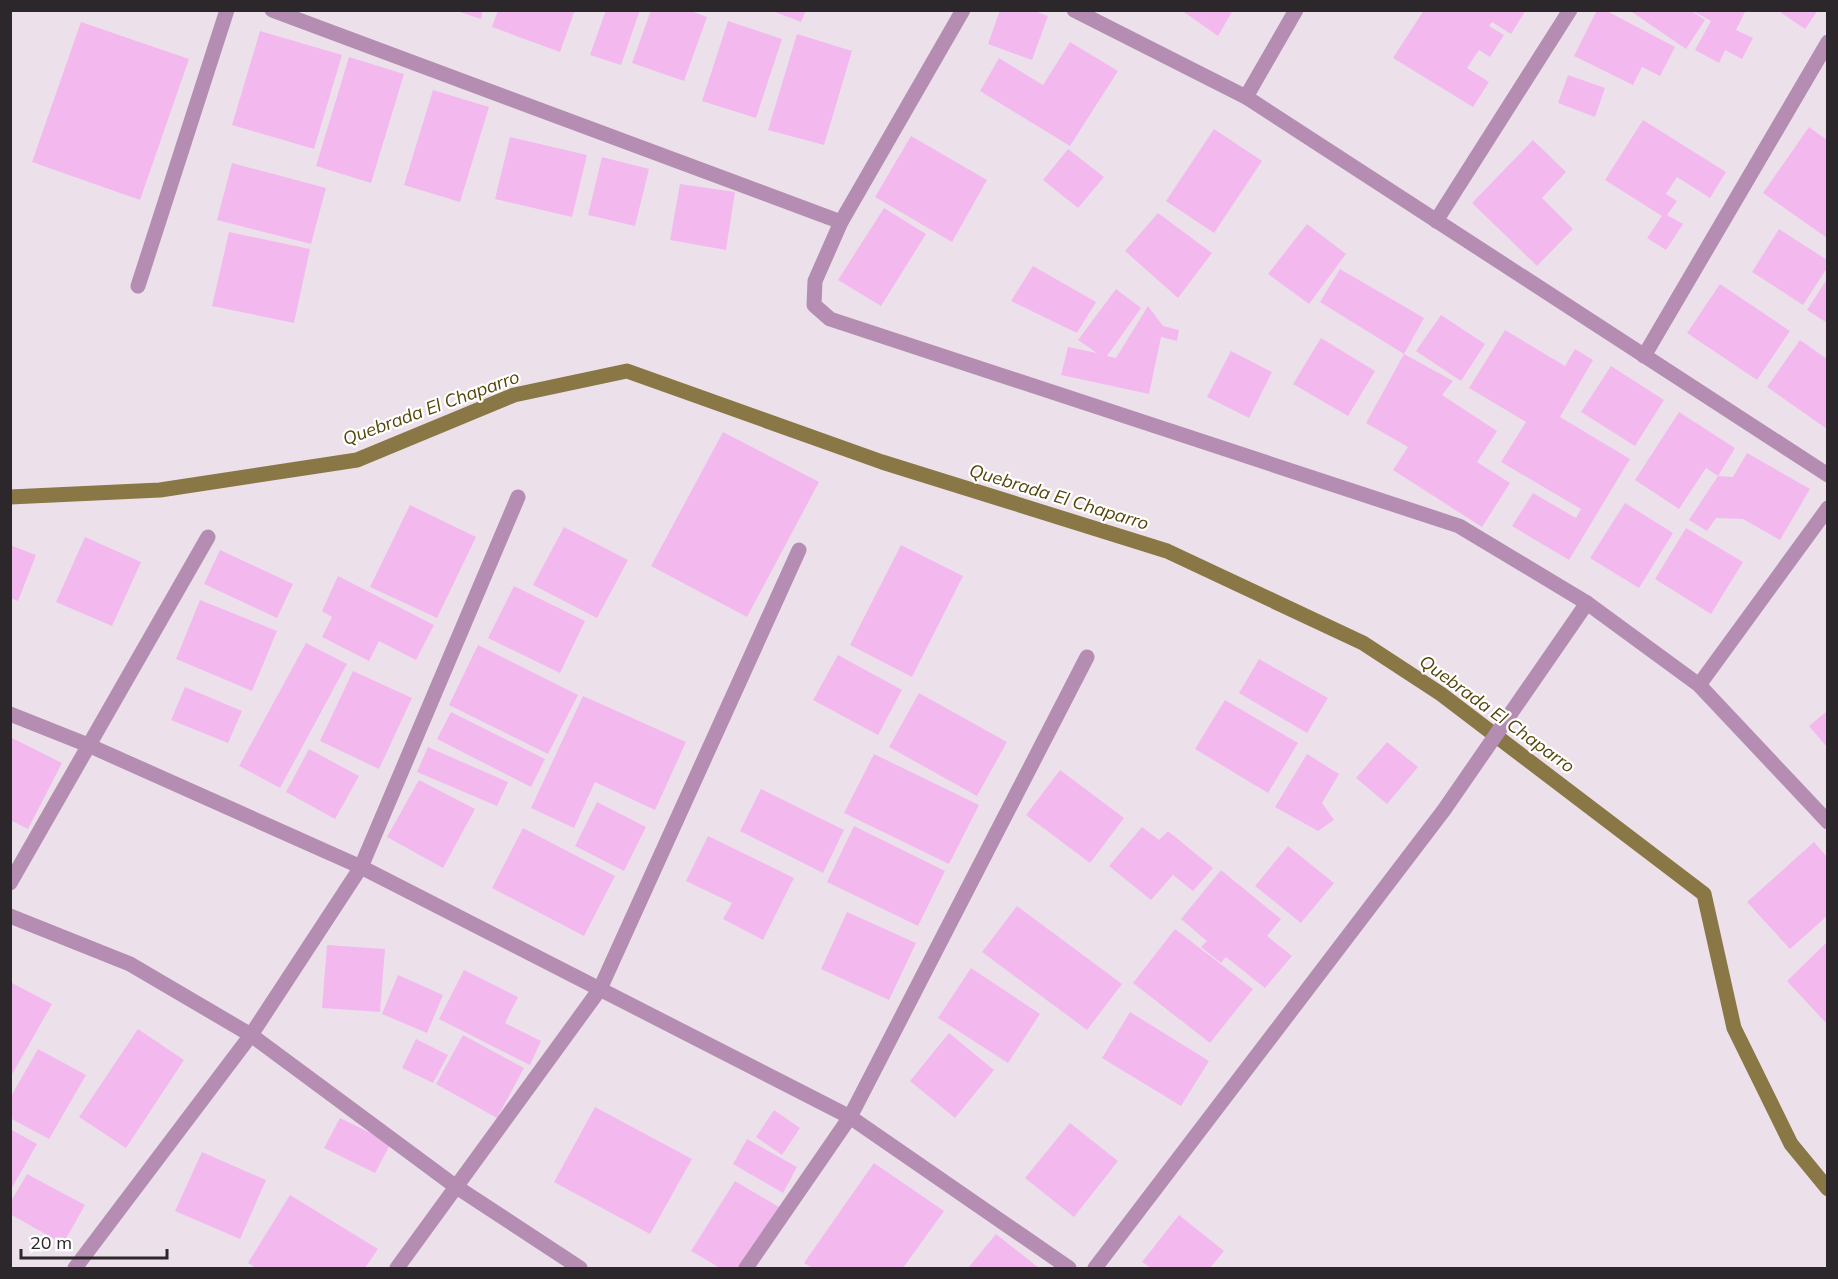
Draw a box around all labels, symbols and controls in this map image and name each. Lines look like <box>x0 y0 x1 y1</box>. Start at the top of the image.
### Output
water label: Quebrada El Chaparro <box>339 365 522 450</box>
water label: Quebrada El Chaparro <box>967 458 1152 535</box>
water label: Quebrada El Chaparro <box>1415 649 1579 778</box>
scale bar <box>21 1222 166 1260</box>
text: 20 m <box>30 1231 72 1254</box>

